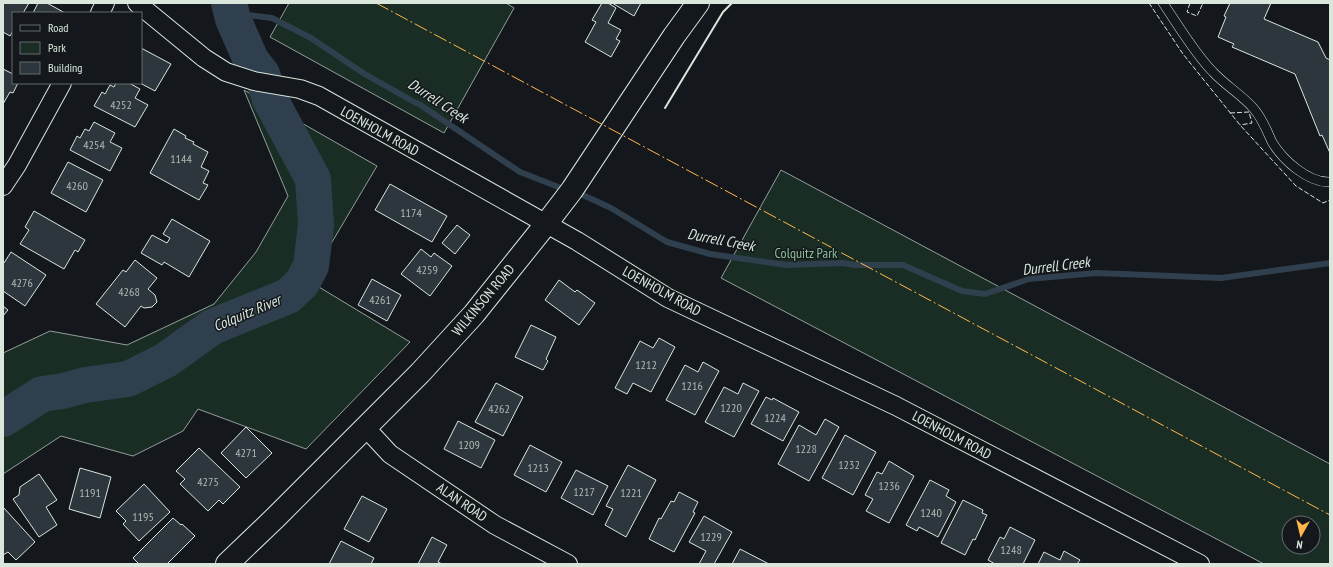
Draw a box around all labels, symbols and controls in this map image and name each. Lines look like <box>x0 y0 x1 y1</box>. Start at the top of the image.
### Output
legend <box>12 12 142 84</box>
text: Road <box>48 20 68 35</box>
text: Park <box>48 40 66 55</box>
text: Building <box>48 60 83 75</box>
water label: Durrell Creek <box>405 74 474 128</box>
house number: 4252 <box>110 97 132 112</box>
street label: LOENHOLM ROAD <box>338 102 422 160</box>
house number: 4254 <box>83 137 105 152</box>
house number: 1144 <box>170 151 192 166</box>
house number: 4260 <box>66 178 88 193</box>
house number: 1174 <box>400 205 422 220</box>
water label: Durrell Creek <box>686 224 758 256</box>
park label: Colquitz Park <box>775 244 838 262</box>
water label: Durrell Creek <box>1021 252 1093 279</box>
street label: WILKINSON ROAD <box>448 260 518 340</box>
house number: 4259 <box>416 262 438 277</box>
street label: LOENHOLM ROAD <box>620 262 704 320</box>
house number: 4276 <box>11 275 33 290</box>
house number: 4268 <box>118 284 140 299</box>
water label: Colquitz River <box>210 289 285 335</box>
house number: 4261 <box>369 292 391 307</box>
house number: 1212 <box>635 357 657 372</box>
house number: 1216 <box>681 378 703 393</box>
house number: 1220 <box>720 400 742 415</box>
house number: 4262 <box>488 401 510 416</box>
street label: LOENHOLM ROAD <box>909 407 995 463</box>
house number: 1224 <box>764 410 786 425</box>
house number: 1209 <box>458 437 480 452</box>
house number: 1228 <box>795 441 817 456</box>
house number: 4271 <box>235 445 257 460</box>
house number: 1232 <box>838 457 860 472</box>
house number: 1213 <box>527 460 549 475</box>
house number: 4275 <box>197 474 219 489</box>
house number: 1236 <box>878 478 900 493</box>
street label: ALAN ROAD <box>433 479 491 525</box>
house number: 1217 <box>573 484 595 499</box>
house number: 1191 <box>79 485 101 500</box>
house number: 1221 <box>620 485 642 500</box>
house number: 1240 <box>920 505 942 520</box>
house number: 1195 <box>132 509 154 524</box>
north arrow <box>1281 515 1321 555</box>
house number: 1229 <box>700 529 722 544</box>
text: N <box>1296 538 1304 552</box>
house number: 1248 <box>1000 542 1022 557</box>

